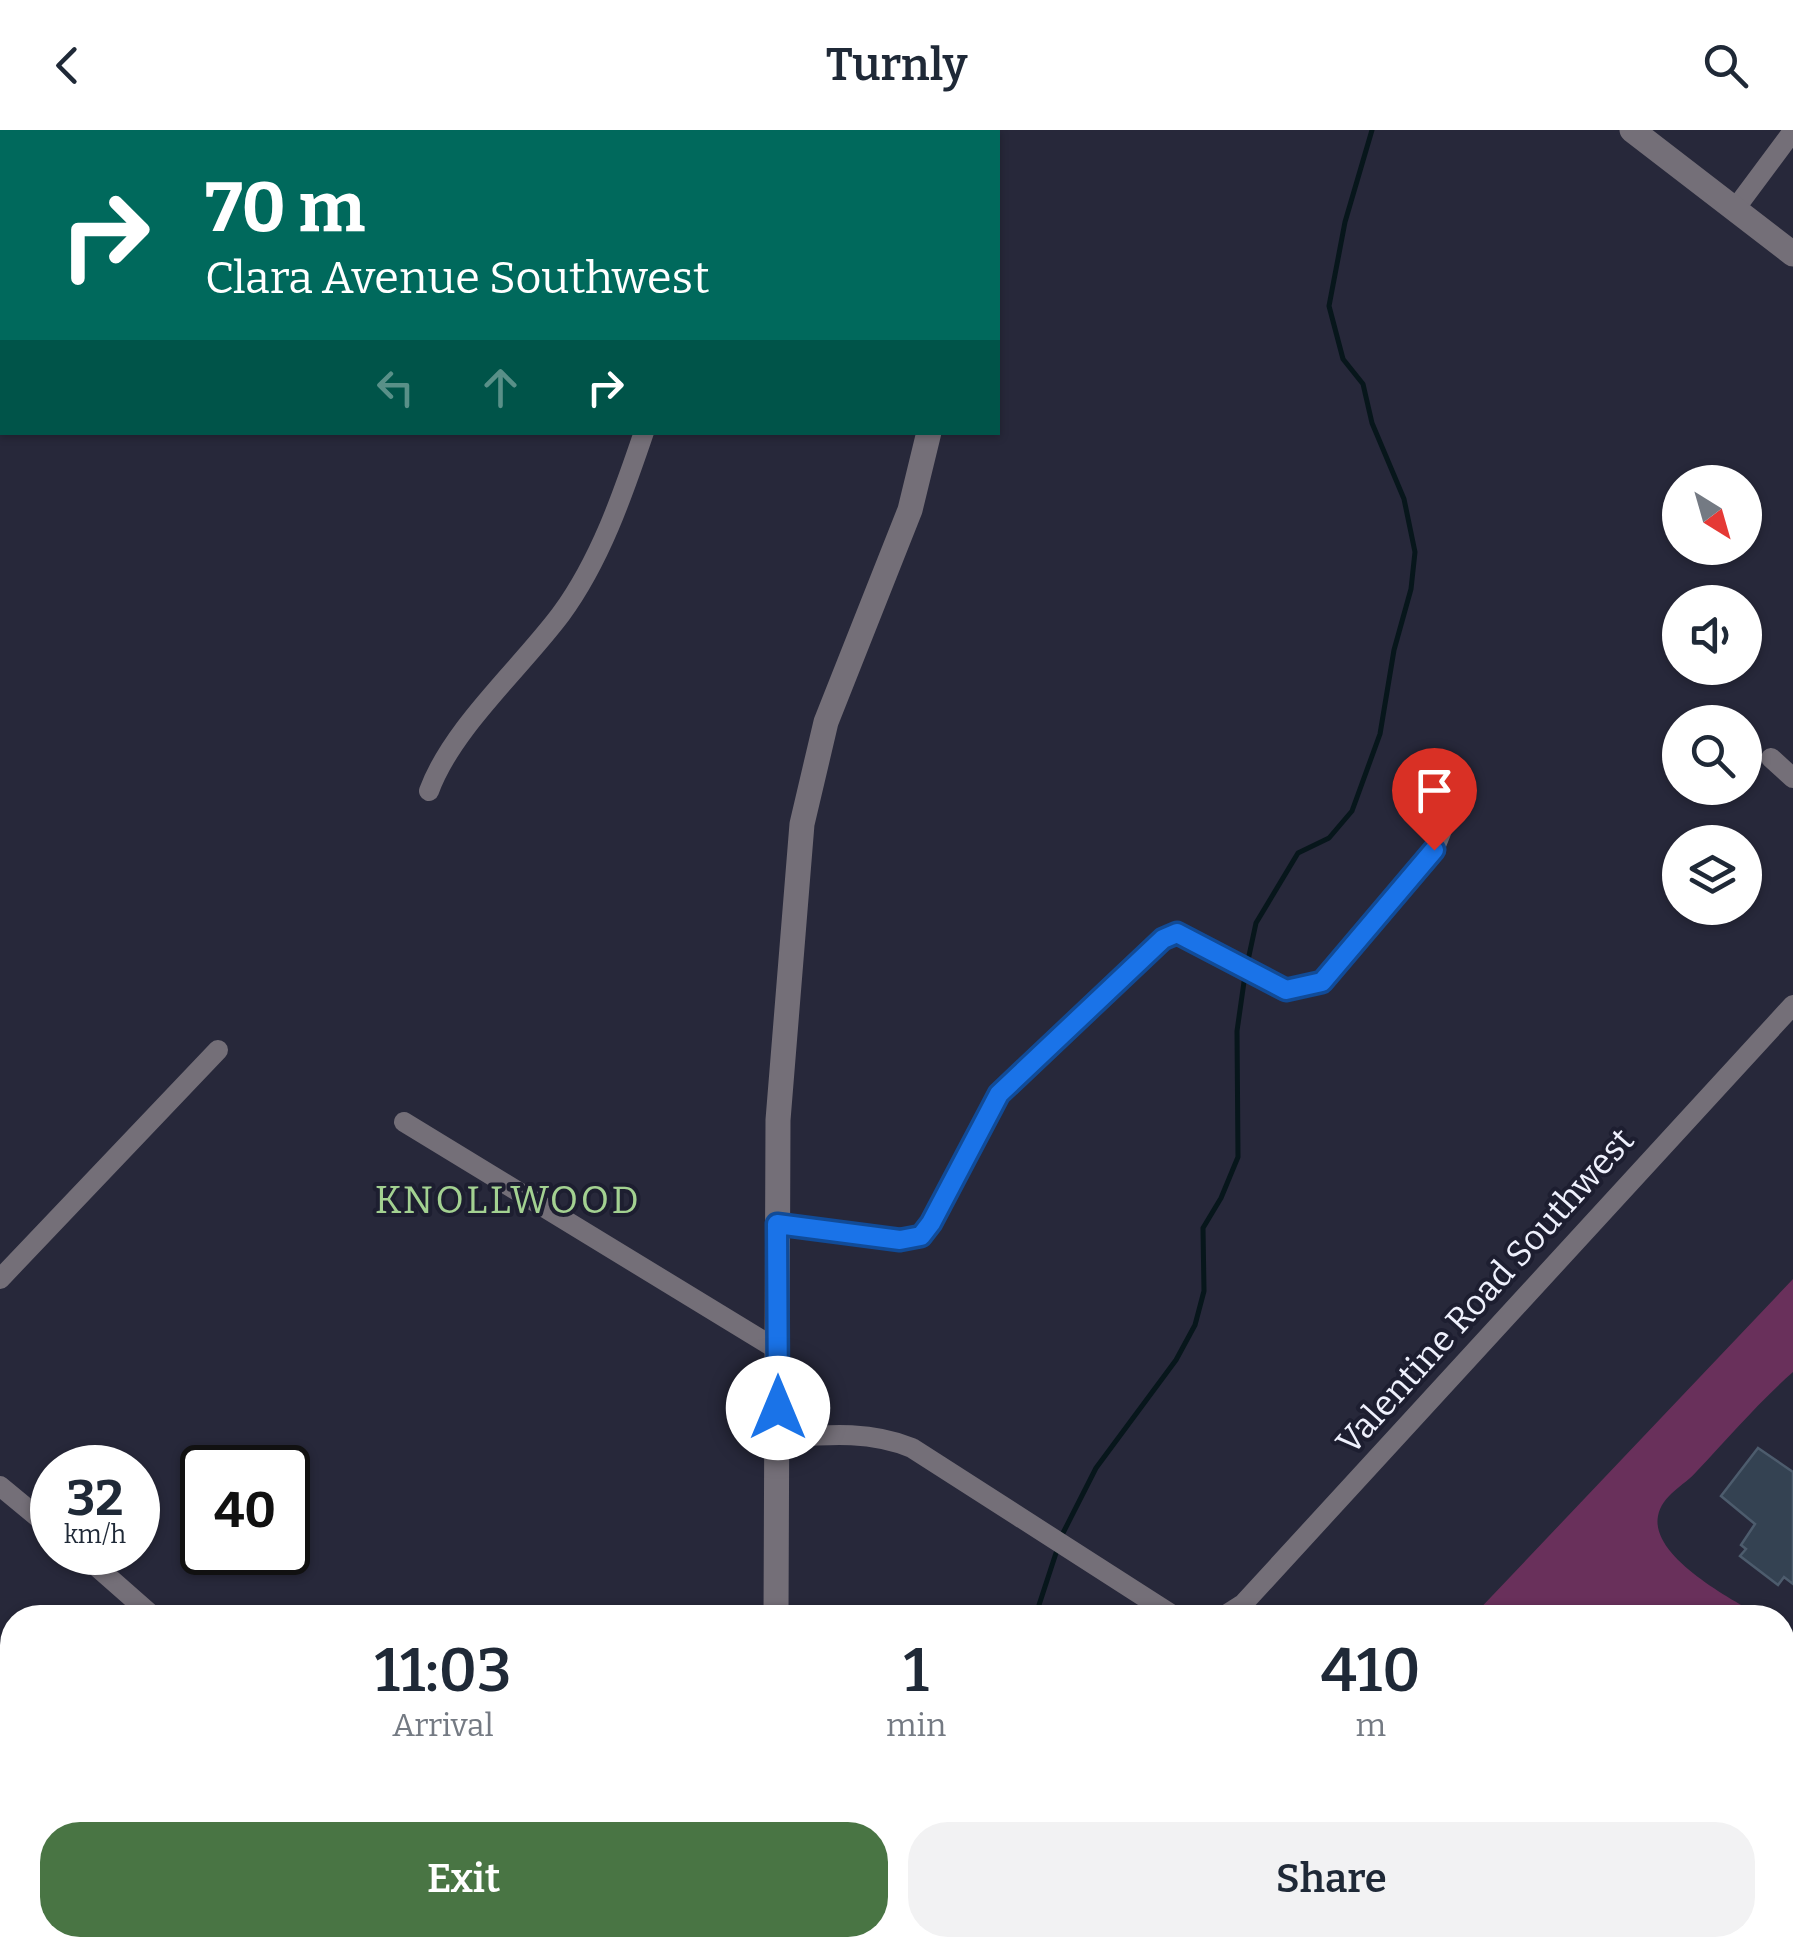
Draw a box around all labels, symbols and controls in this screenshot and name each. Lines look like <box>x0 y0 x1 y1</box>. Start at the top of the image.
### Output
icon: back <box>40 38 95 93</box>
text: Turnly <box>826 38 967 92</box>
icon: search <box>1698 38 1753 93</box>
text: 70 m <box>205 166 365 250</box>
icon: right <box>40 170 170 300</box>
text: Clara Avenue Southwest <box>205 251 709 305</box>
icon: left <box>368 360 423 415</box>
icon: ahead <box>473 360 528 415</box>
icon: right <box>578 360 633 415</box>
north arrow <box>1662 465 1762 565</box>
map controls <box>1662 465 1762 925</box>
button: sound <box>1662 585 1762 685</box>
button: search <box>1662 705 1762 805</box>
pin <box>1392 748 1477 851</box>
icon: arrive <box>1407 763 1462 818</box>
button: layers <box>1662 825 1762 925</box>
street label: Valentine Road Southwest <box>1328 1119 1643 1463</box>
district label: KNOLLWOOD <box>375 1177 641 1223</box>
position arrow <box>726 1356 830 1460</box>
speed limit sign: 40 <box>180 1445 310 1575</box>
text: 32 <box>67 1468 123 1528</box>
text: km/h <box>64 1520 126 1550</box>
text: 11:03 <box>375 1635 511 1707</box>
text: 1 <box>903 1635 929 1707</box>
text: 410 <box>1321 1635 1420 1707</box>
text: Arrival <box>392 1706 494 1744</box>
text: min <box>886 1706 946 1744</box>
text: m <box>1355 1706 1386 1744</box>
button: Exit <box>40 1822 888 1937</box>
button: Share <box>908 1822 1755 1937</box>

